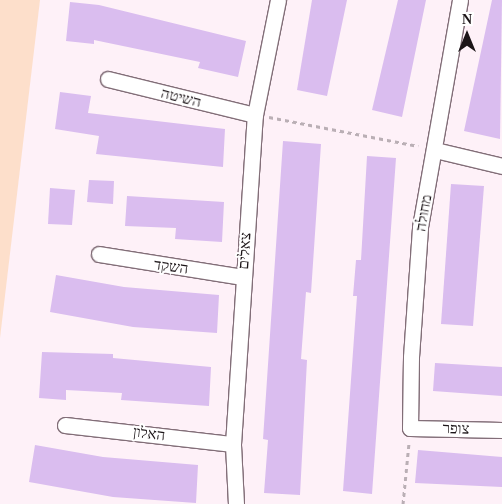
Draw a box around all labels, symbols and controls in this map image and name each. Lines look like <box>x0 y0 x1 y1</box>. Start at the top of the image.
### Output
north arrow <box>442 10 492 60</box>
text: N <box>462 12 472 27</box>
street label: השיטה <box>159 84 203 112</box>
street label: מחולה <box>412 193 436 233</box>
street label: צאלים <box>235 232 255 270</box>
street label: השקד <box>153 256 189 278</box>
street label: צופר <box>442 420 470 438</box>
street label: האלון <box>132 423 166 445</box>

